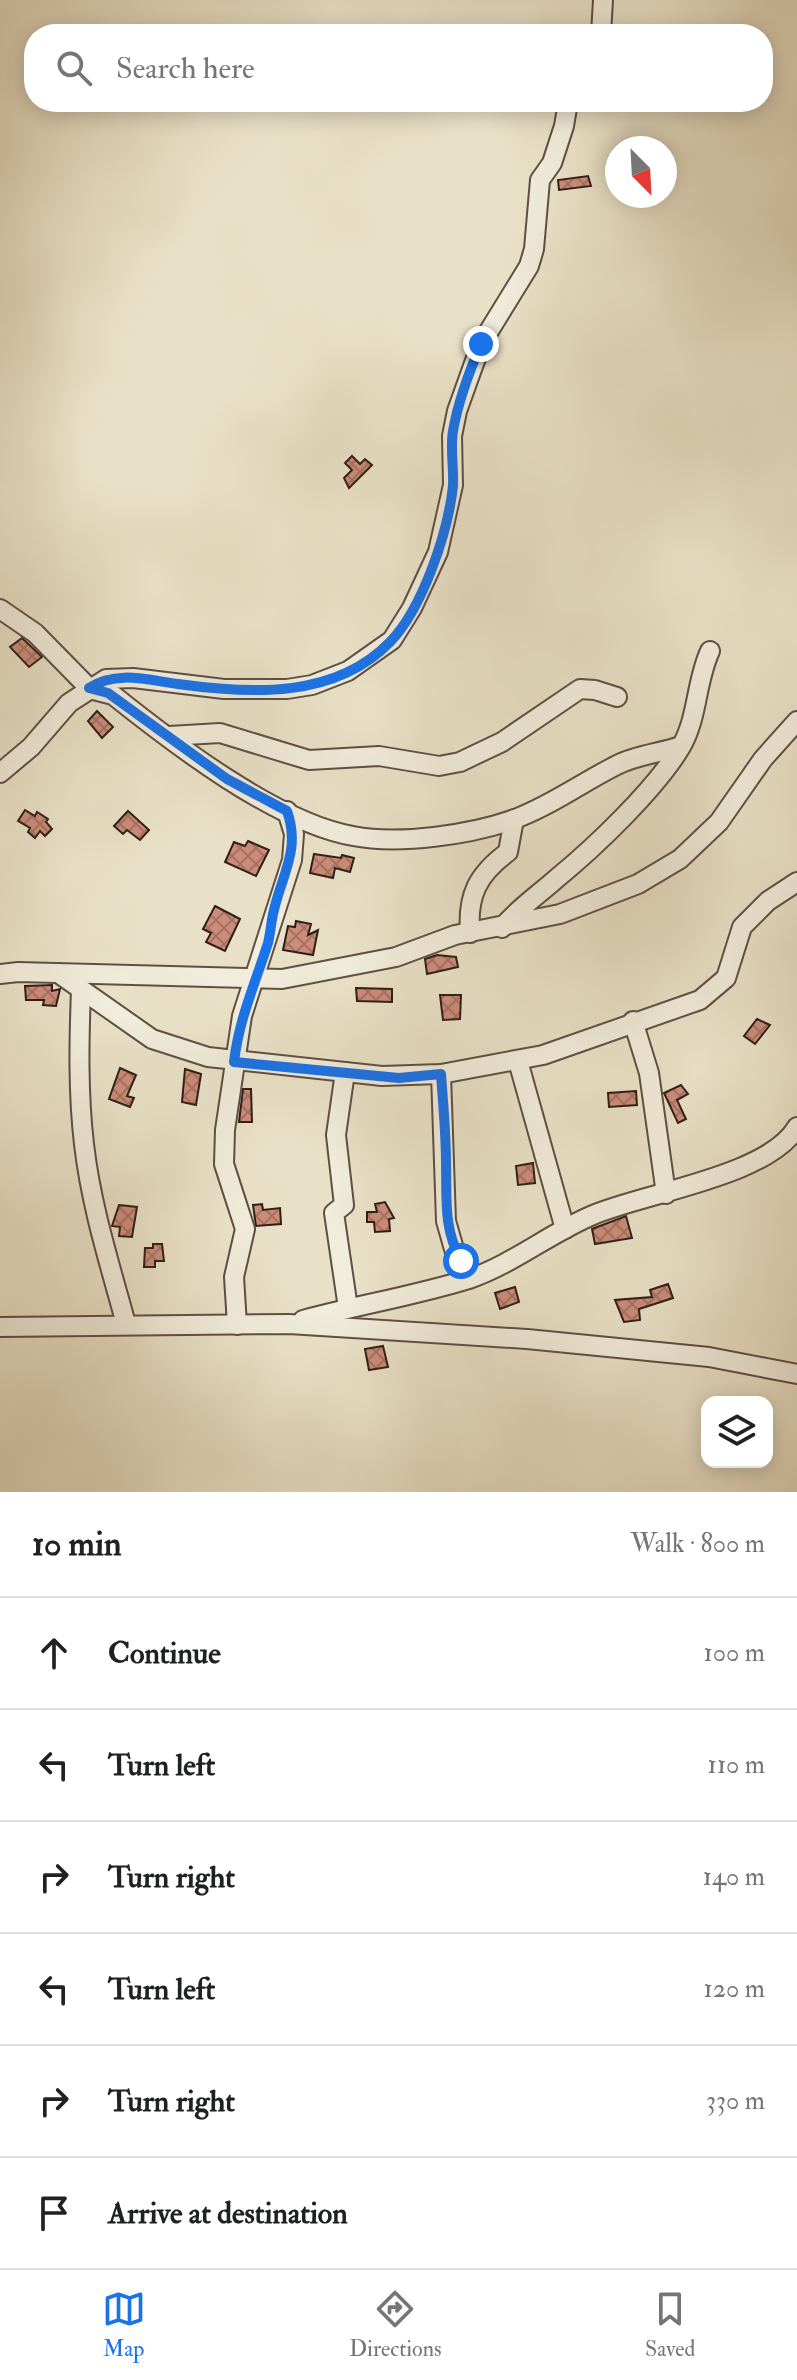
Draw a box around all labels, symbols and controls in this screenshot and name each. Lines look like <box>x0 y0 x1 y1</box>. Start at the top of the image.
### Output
search box <box>24 24 773 112</box>
icon: search <box>52 46 96 90</box>
text: Search here <box>116 50 255 87</box>
north arrow <box>605 136 677 208</box>
route end <box>463 326 499 362</box>
route start <box>443 1243 479 1279</box>
map controls <box>701 1396 773 1468</box>
button: layers <box>701 1396 773 1468</box>
text: 10 min <box>32 1523 121 1566</box>
text: Walk · 800 m <box>630 1528 765 1560</box>
icon: ahead <box>32 1631 76 1675</box>
text: Continue <box>108 1635 221 1672</box>
text: 100 m <box>704 1637 765 1669</box>
icon: left <box>32 1743 76 1787</box>
text: Turn left <box>108 1747 215 1784</box>
text: 110 m <box>708 1749 765 1781</box>
icon: right <box>32 1855 76 1899</box>
text: Turn right <box>108 1859 235 1896</box>
text: 140 m <box>703 1861 765 1893</box>
icon: left <box>32 1967 76 2011</box>
text: Turn left <box>108 1971 215 2008</box>
text: 120 m <box>704 1973 765 2005</box>
icon: right <box>32 2079 76 2123</box>
text: Turn right <box>108 2083 235 2120</box>
text: 330 m <box>706 2085 765 2117</box>
icon: arrive <box>32 2191 76 2235</box>
text: Arrive at destination <box>108 2195 348 2232</box>
tab: Map <box>102 2287 146 2363</box>
tab: Directions <box>349 2287 442 2363</box>
tab: Saved <box>645 2287 695 2363</box>

